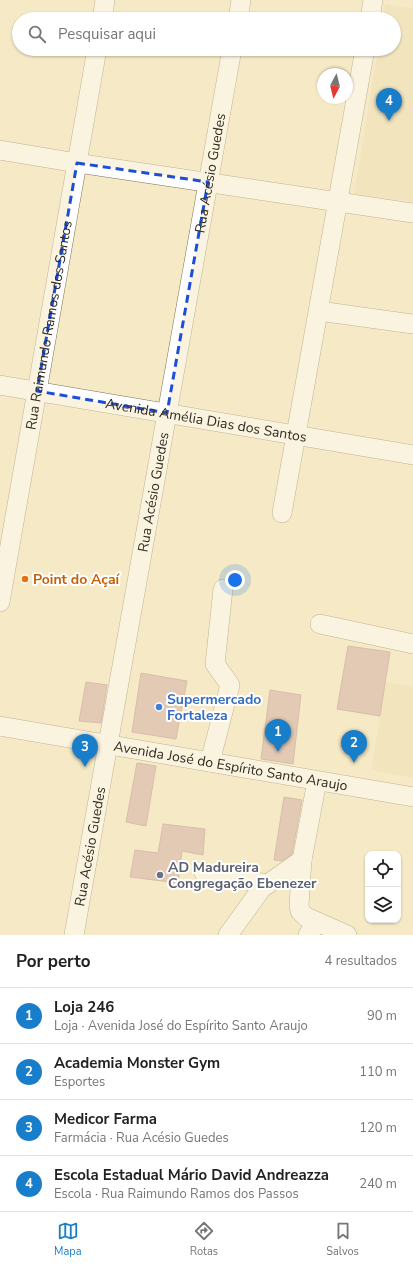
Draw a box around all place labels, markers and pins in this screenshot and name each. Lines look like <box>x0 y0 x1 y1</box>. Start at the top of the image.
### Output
pin: 4 <box>376 88 402 121</box>
place label: Point do Açaí <box>33 570 121 589</box>
marker: Point do Açaí <box>20 574 30 584</box>
place label: Supermercado Fortaleza <box>167 690 261 725</box>
marker: Supermercado Fortaleza <box>154 702 164 712</box>
pin: 1 <box>265 719 291 752</box>
pin: 2 <box>341 730 367 763</box>
pin: 3 <box>72 734 98 767</box>
place label: AD Madureira Congregação Ebenezer <box>168 858 317 893</box>
marker: AD Madureira Congregação Ebenezer <box>155 870 165 880</box>

